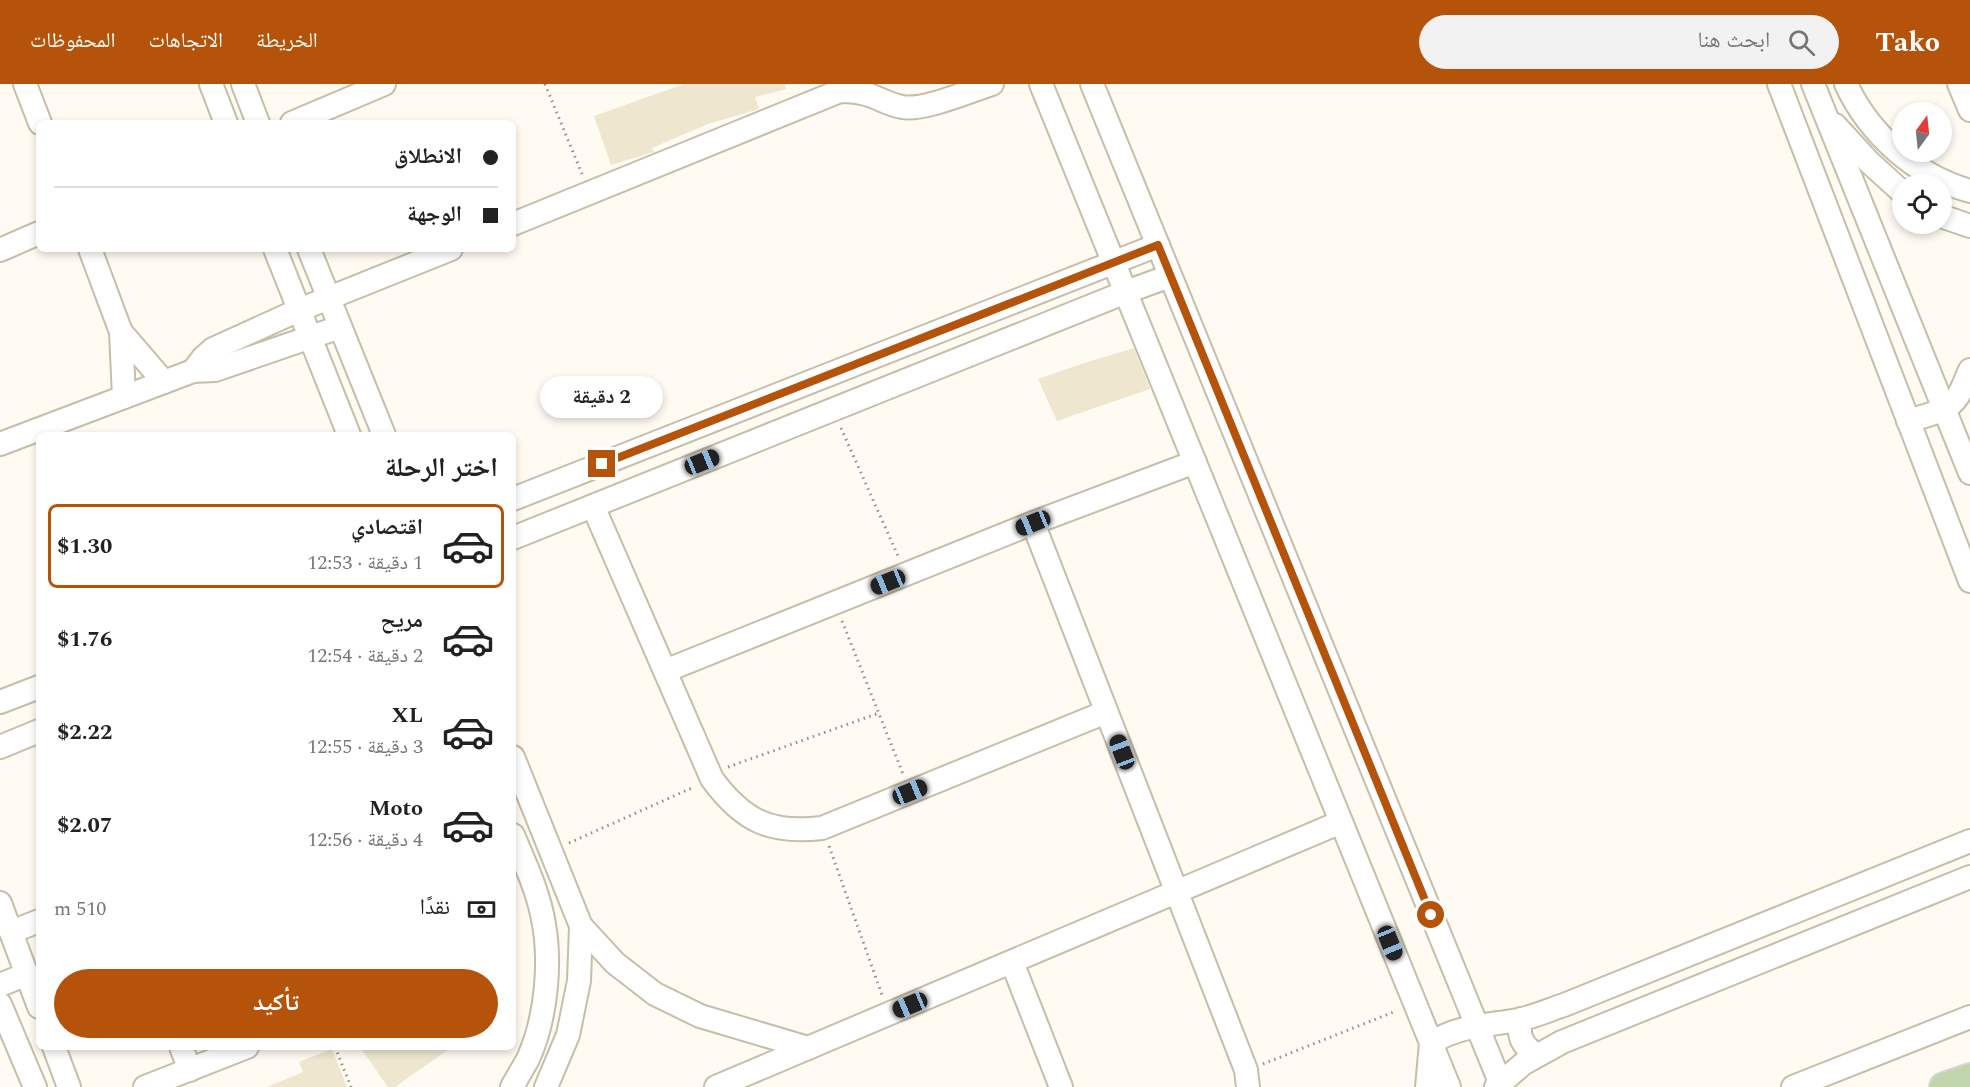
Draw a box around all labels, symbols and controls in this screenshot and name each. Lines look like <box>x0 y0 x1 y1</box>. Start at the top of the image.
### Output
search box <box>1419 15 1839 69</box>
text: Tako <box>1875 21 1940 64</box>
text: ابحث هنا <box>1698 24 1770 57</box>
text: المحفوظات <box>30 25 115 57</box>
text: الاتجاهات <box>148 25 223 57</box>
text: الخريطة <box>256 25 318 57</box>
icon: search <box>1785 26 1818 59</box>
north arrow <box>1892 102 1952 162</box>
map controls <box>1892 102 1952 234</box>
text: الانطلاق <box>394 140 462 173</box>
button: locate <box>1892 174 1952 234</box>
text: الوجهة <box>407 198 462 231</box>
callout: 2 دقيقة <box>540 377 664 419</box>
text: 2 دقيقة <box>572 382 631 412</box>
text: اختر الرحلة <box>385 447 498 489</box>
car <box>682 447 722 477</box>
route end <box>588 450 615 477</box>
car <box>1013 508 1053 538</box>
text: اقتصادي <box>351 511 423 544</box>
icon: car <box>441 519 495 573</box>
text: $1.30 <box>57 530 112 563</box>
text: 1 دقيقة · 12:53 <box>307 548 423 578</box>
car <box>868 567 908 597</box>
text: مريح <box>380 604 423 637</box>
icon: car <box>441 612 495 666</box>
text: $1.76 <box>57 623 112 656</box>
text: 2 دقيقة · 12:54 <box>307 641 423 671</box>
text: XL <box>392 699 423 732</box>
icon: car <box>441 705 495 759</box>
text: $2.22 <box>57 716 112 749</box>
text: 3 دقيقة · 12:55 <box>307 732 423 762</box>
car <box>1107 732 1137 772</box>
car <box>890 777 930 807</box>
text: Moto <box>369 792 423 825</box>
icon: car <box>441 798 495 852</box>
text: $2.07 <box>57 809 112 842</box>
text: 4 دقيقة · 12:56 <box>307 825 423 855</box>
text: نقدًا <box>420 891 450 924</box>
icon: cash <box>465 893 498 926</box>
text: 510 m <box>54 894 106 924</box>
route start <box>1417 901 1444 928</box>
car <box>1375 923 1405 963</box>
button: تأكيد <box>54 969 498 1038</box>
car <box>890 990 930 1020</box>

